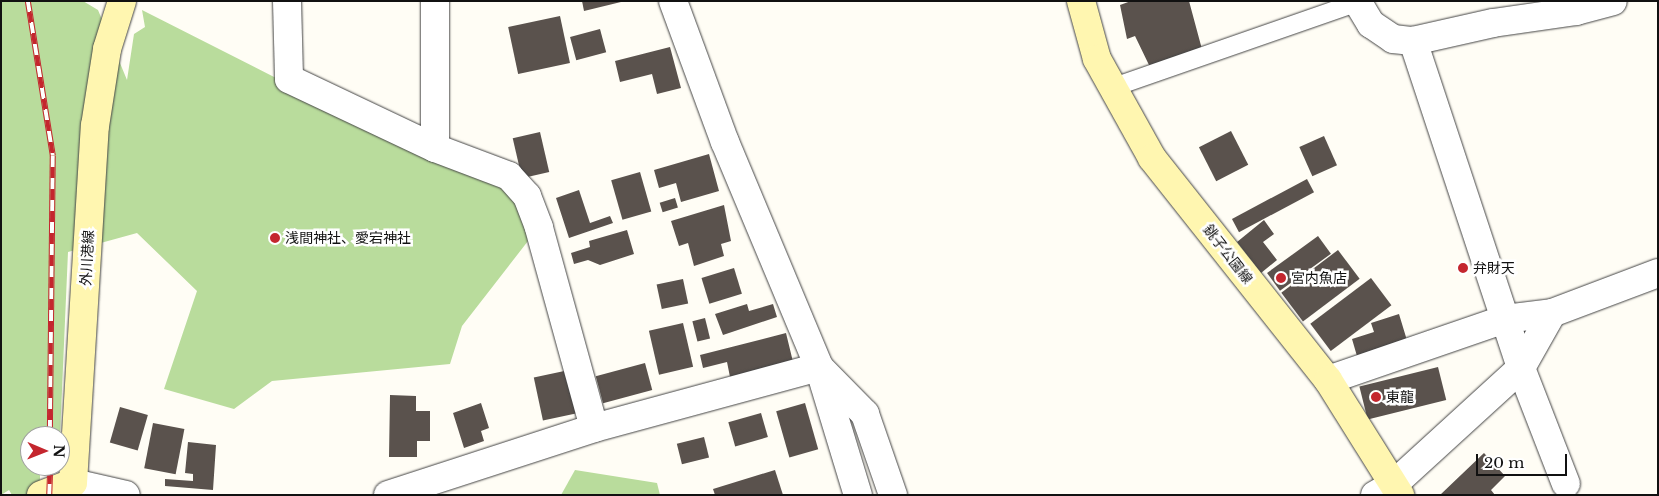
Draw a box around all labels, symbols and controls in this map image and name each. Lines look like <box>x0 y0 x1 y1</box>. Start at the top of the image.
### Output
street label: 銚子公園線 <box>1200 221 1256 287</box>
street label: 外川港線 <box>77 230 97 286</box>
place label: 浅間神社、愛宕神社 <box>285 230 411 246</box>
marker: 浅間神社、愛宕神社 <box>269 232 281 244</box>
place label: 弁財天 <box>1473 260 1515 276</box>
marker: 弁財天 <box>1457 262 1469 274</box>
place label: 宮内魚店 <box>1291 270 1347 286</box>
marker: 宮内魚店 <box>1275 272 1287 284</box>
place label: 東龍 <box>1386 389 1414 405</box>
marker: 東龍 <box>1370 391 1382 403</box>
north arrow <box>20 426 70 476</box>
text: N <box>50 444 68 458</box>
scale bar <box>1479 444 1570 476</box>
text: 20 m <box>1484 453 1524 472</box>

